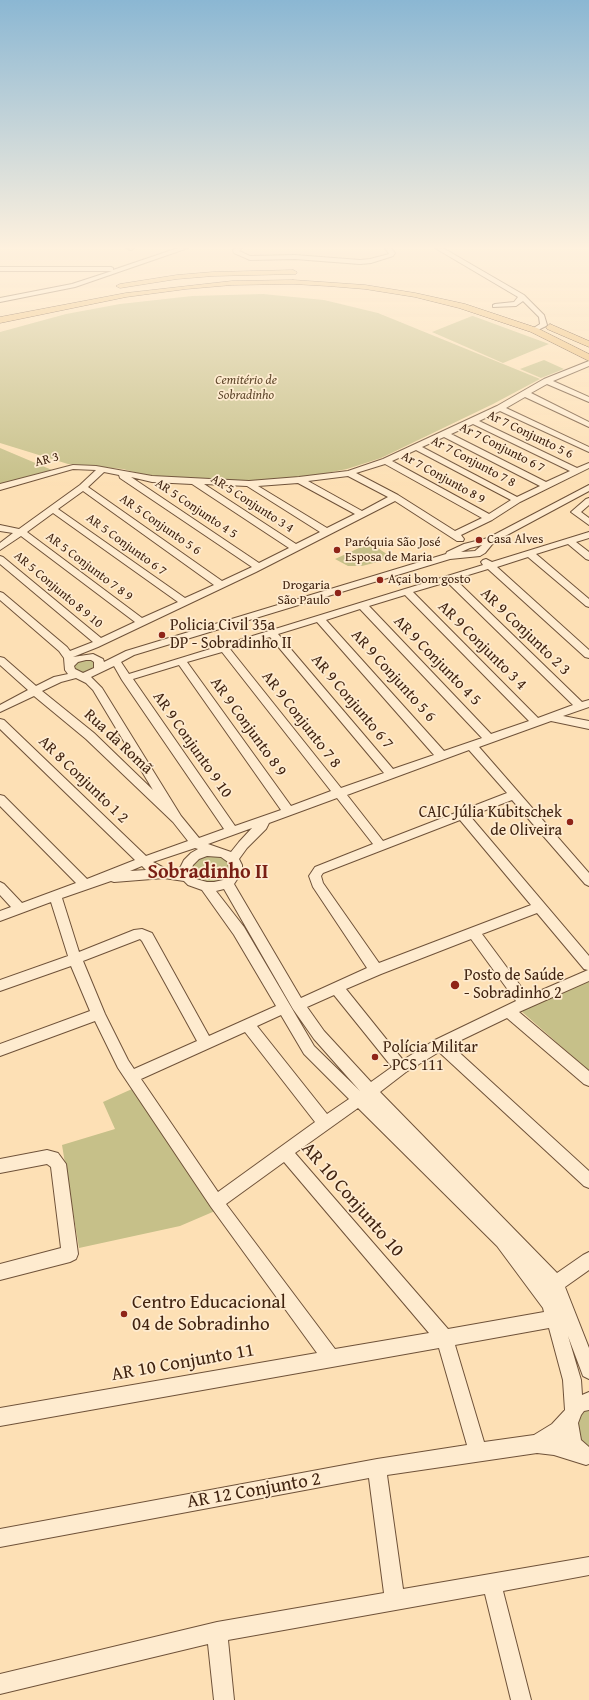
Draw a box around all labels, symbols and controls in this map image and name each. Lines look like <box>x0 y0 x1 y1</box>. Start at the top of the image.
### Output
park label: Cemitério de Sobradinho <box>215 373 277 404</box>
street label: Ar 7 Conjunto 5 6 <box>485 407 575 463</box>
street label: Ar 7 Conjunto 6 7 <box>457 420 547 476</box>
street label: Ar 7 Conjunto 7 8 <box>428 433 518 491</box>
street label: AR 3 <box>33 449 61 471</box>
street label: Ar 7 Conjunto 8 9 <box>398 449 488 507</box>
street label: AR 5 Conjunto 3 4 <box>208 471 296 537</box>
street label: AR 5 Conjunto 4 5 <box>152 476 240 542</box>
street label: AR 5 Conjunto 5 6 <box>116 491 204 559</box>
street label: AR 5 Conjunto 6 7 <box>83 511 169 579</box>
street label: AR 5 Conjunto 7 8 9 <box>42 529 136 605</box>
place label: Casa Alves <box>487 532 543 548</box>
place label: Paróquia São José Esposa de Maria <box>345 535 441 566</box>
marker: Casa Alves <box>474 535 484 545</box>
marker: Paróquia São José Esposa de Maria <box>332 545 342 555</box>
street label: AR 5 Conjunto 8 9 10 <box>10 548 106 632</box>
place label: Açai bom gosto <box>388 572 471 588</box>
marker: Açai bom gosto <box>375 575 385 585</box>
place label: Drogaria São Paulo <box>278 578 330 609</box>
street label: AR 9 Conjunto 2 3 <box>476 584 574 680</box>
marker: Drogaria São Paulo <box>333 588 343 598</box>
street label: AR 9 Conjunto 3 4 <box>434 598 530 694</box>
street label: AR 9 Conjunto 4 5 <box>389 612 485 710</box>
place label: Policia Civil 35a DP - Sobradinho II <box>170 616 292 654</box>
street label: AR 9 Conjunto 5 6 <box>346 626 440 726</box>
marker: Policia Civil 35a DP - Sobradinho II <box>157 630 167 640</box>
street label: AR 9 Conjunto 6 7 <box>307 651 397 753</box>
street label: AR 9 Conjunto 7 8 <box>257 668 345 772</box>
street label: AR 9 Conjunto 8 9 <box>206 674 290 780</box>
street label: AR 9 Conjunto 9 10 <box>148 688 236 802</box>
street label: Rua da Romã <box>80 705 156 779</box>
street label: AR 8 Conjunto 1 2 <box>34 732 132 828</box>
place label: CAIC Júlia Kubitschek de Oliveira <box>419 803 562 841</box>
marker: CAIC Júlia Kubitschek de Oliveira <box>565 817 575 827</box>
district label: Sobradinho II <box>147 861 269 885</box>
place label: Posto de Saúde - Sobradinho 2 <box>464 966 564 1004</box>
marker: Posto de Saúde - Sobradinho 2 <box>449 979 461 991</box>
place label: Polícia Militar - PCS 111 <box>383 1038 478 1076</box>
marker: Polícia Militar - PCS 111 <box>370 1052 380 1062</box>
street label: AR 10 Conjunto 10 <box>296 1138 408 1262</box>
place label: Centro Educacional 04 de Sobradinho <box>132 1292 286 1336</box>
marker: Centro Educacional 04 de Sobradinho <box>119 1309 129 1319</box>
street label: AR 10 Conjunto 11 <box>110 1339 256 1387</box>
street label: AR 12 Conjunto 2 <box>185 1468 323 1514</box>

